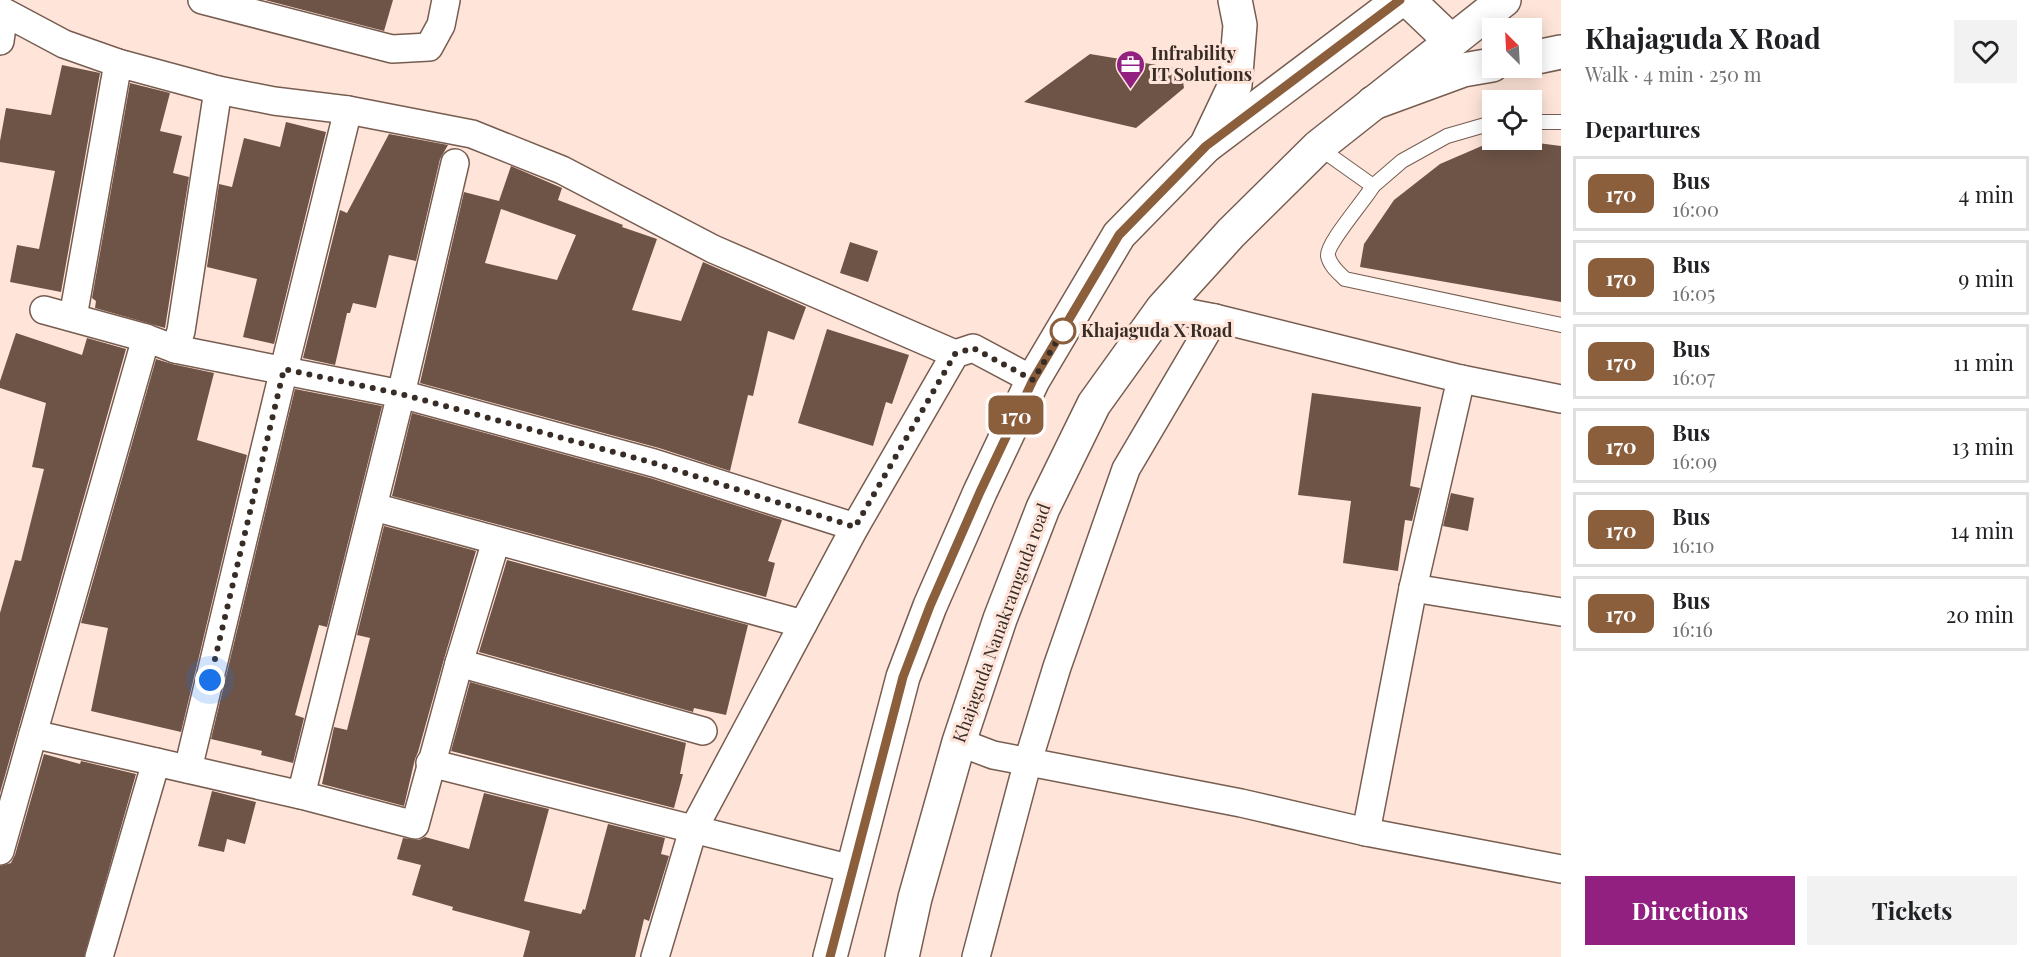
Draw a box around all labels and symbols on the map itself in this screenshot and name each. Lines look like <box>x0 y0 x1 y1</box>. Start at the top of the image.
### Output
north arrow <box>1482 18 1542 78</box>
place label: Infrability IT Solutions <box>1151 41 1252 86</box>
office icon: Infrability IT Solutions <box>1114 48 1146 90</box>
marker: Khajaguda X Road <box>1050 318 1076 344</box>
place label: Khajaguda X Road <box>1081 318 1233 342</box>
line badge: 170 <box>982 396 1050 434</box>
street label: Khajaguda Nanakramguda road <box>947 499 1056 746</box>
your location <box>195 665 225 695</box>

